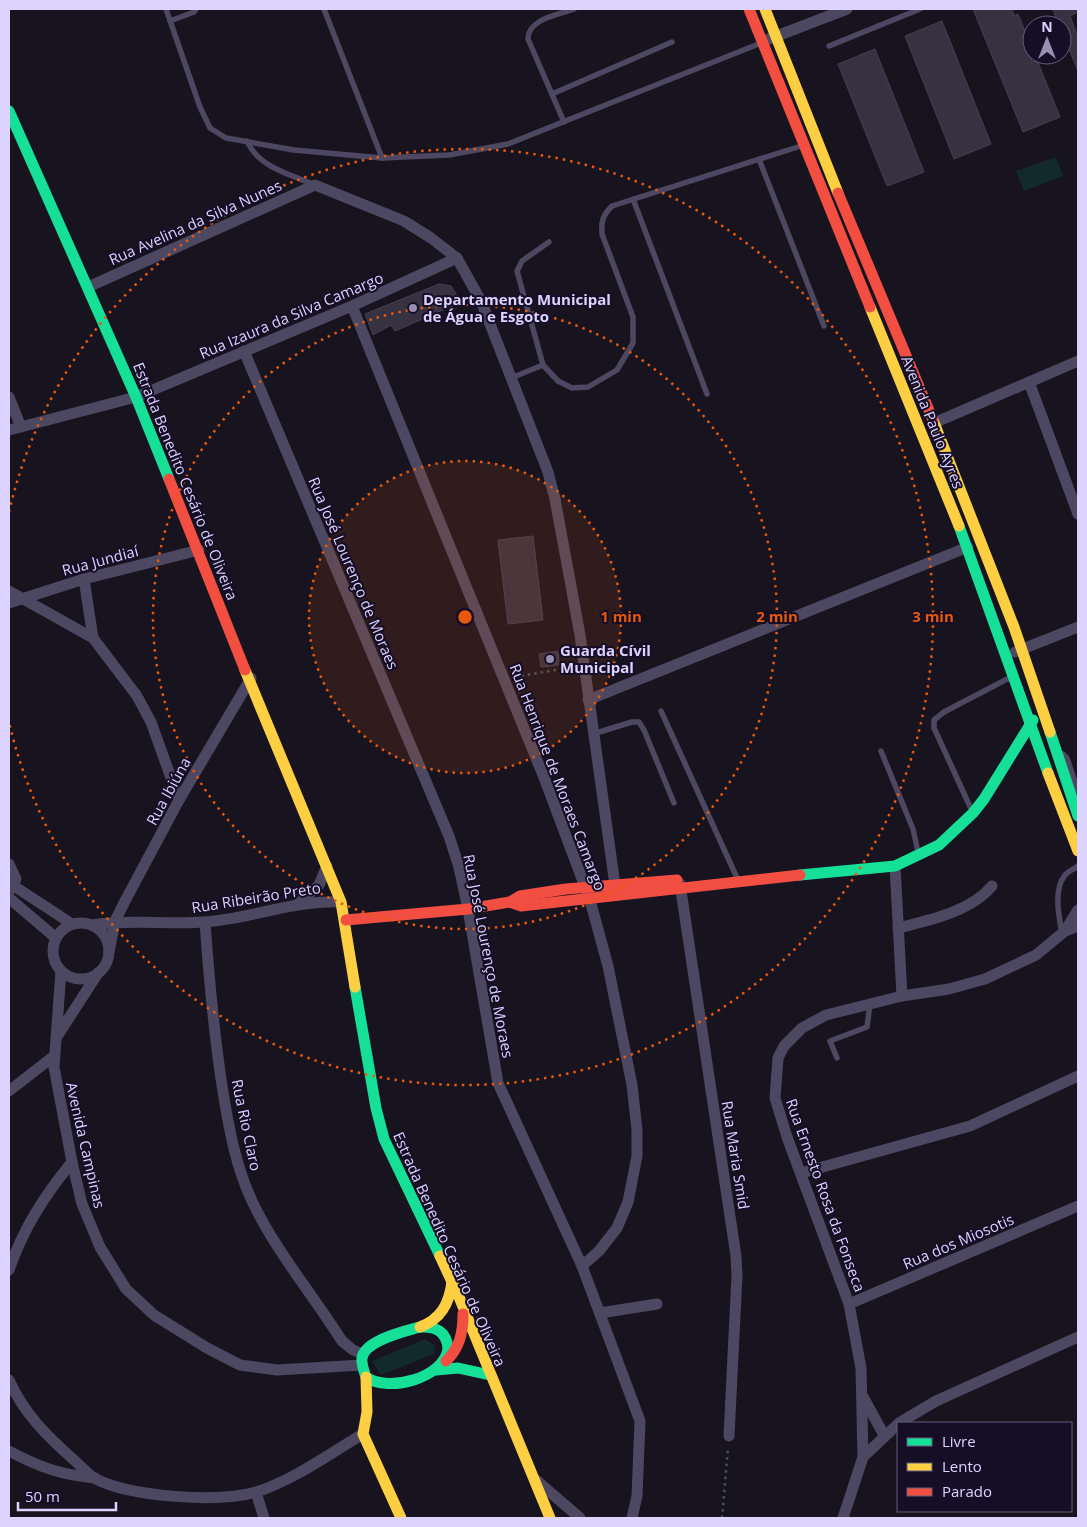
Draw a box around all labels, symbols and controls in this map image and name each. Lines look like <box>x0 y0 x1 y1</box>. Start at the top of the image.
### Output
north arrow <box>1022 15 1072 65</box>
text: N <box>1041 17 1053 36</box>
street label: Rua Avelina da Silva Nunes <box>105 175 285 269</box>
street label: Rua Izaura da Silva Camargo <box>196 267 386 363</box>
place label: Departamento Municipal de Água e Esgoto <box>423 289 611 326</box>
marker: Departamento Municipal de Água e Esgoto <box>407 302 419 314</box>
street label: Avenida Paulo Ayres <box>897 353 969 491</box>
street label: Estrada Benedito Cesário de Oliveira <box>129 359 243 603</box>
street label: Rua José Lourenço de Moraes <box>304 474 404 672</box>
street label: Rua Jundiaí <box>60 540 142 580</box>
text: 1 min <box>600 606 642 626</box>
text: 2 min <box>756 606 798 626</box>
text: 3 min <box>912 606 954 626</box>
centre of rings <box>456 608 474 626</box>
place label: Guarda Cívil Municipal <box>560 640 651 677</box>
marker: Guarda Cívil Municipal <box>544 653 556 665</box>
street label: Rua Henrique de Moraes Camargo <box>505 661 611 893</box>
street label: Rua Ibiúna <box>141 754 195 828</box>
street label: Rua José Lourenço de Moraes <box>459 852 519 1060</box>
street label: Rua Ribeirão Preto <box>190 877 322 917</box>
street label: Rua Rio Claro <box>228 1077 266 1173</box>
street label: Avenida Campinas <box>62 1080 110 1210</box>
street label: Rua Ernesto Rosa da Fonseca <box>782 1096 870 1294</box>
street label: Rua Maria Smid <box>718 1099 754 1211</box>
street label: Estrada Benedito Cesário de Oliveira <box>389 1129 511 1369</box>
street label: Rua dos Miosotis <box>899 1209 1017 1273</box>
legend <box>897 1422 1072 1512</box>
text: Livre <box>942 1431 976 1451</box>
text: Lento <box>942 1456 982 1476</box>
scale bar <box>18 1480 115 1512</box>
text: Parado <box>942 1481 992 1501</box>
text: 50 m <box>25 1486 60 1506</box>

